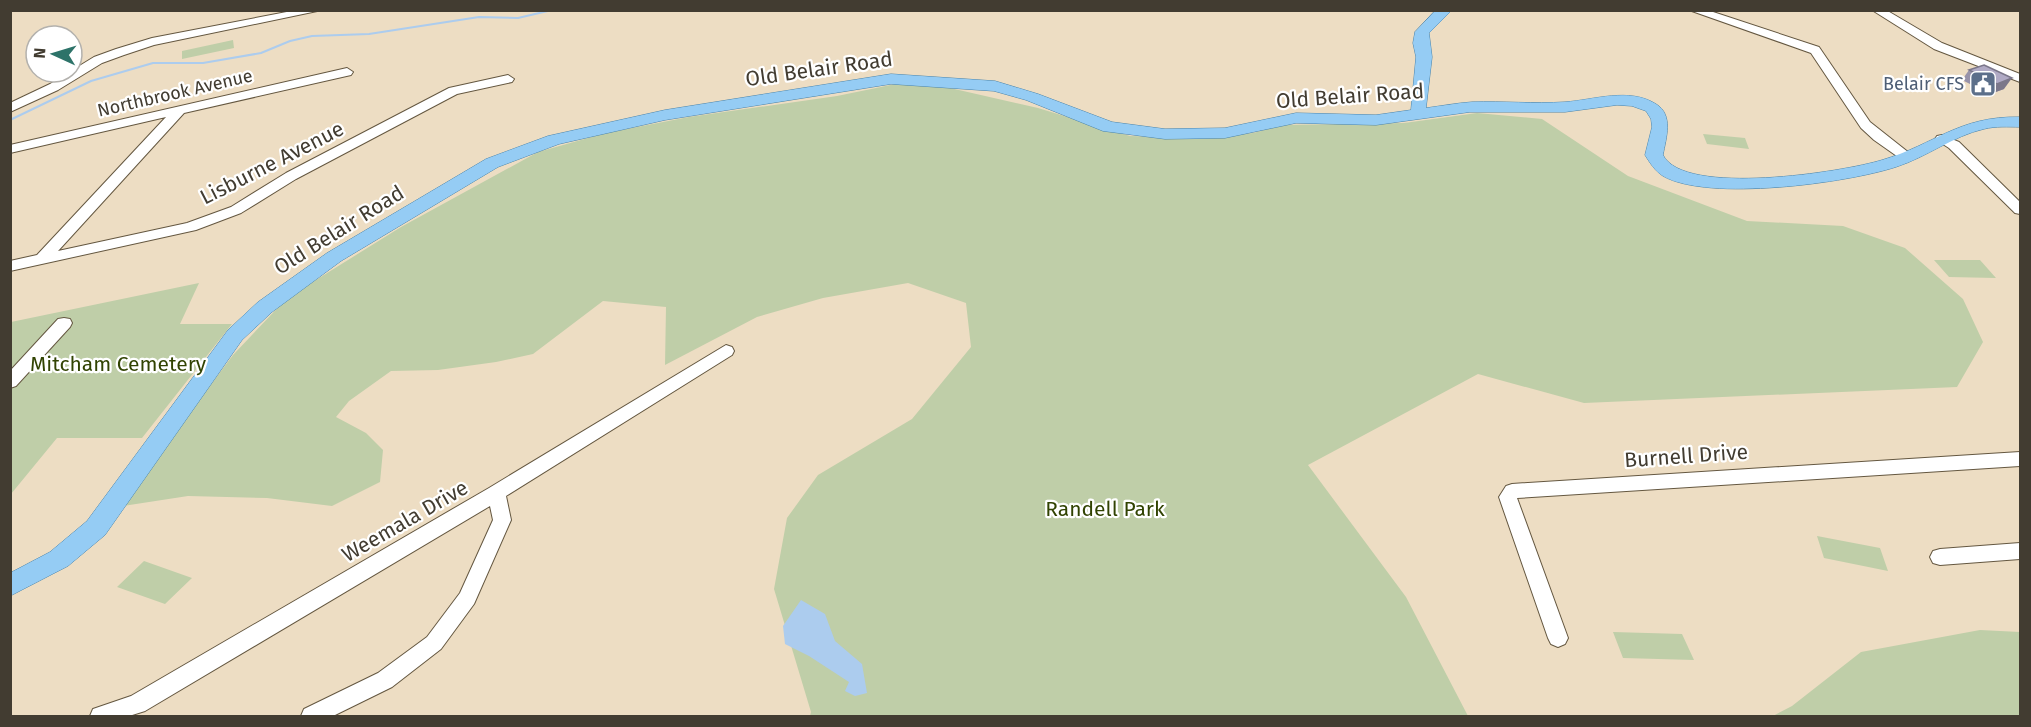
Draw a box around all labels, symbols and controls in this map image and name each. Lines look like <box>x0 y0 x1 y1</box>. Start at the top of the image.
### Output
north arrow <box>24 24 84 84</box>
street label: Old Belair Road <box>744 46 894 92</box>
text: N <box>30 47 49 59</box>
street label: Northbrook Avenue <box>95 64 255 122</box>
public building icon: Belair CFS <box>1968 69 1998 99</box>
place label: Belair CFS <box>1883 73 1964 95</box>
street label: Old Belair Road <box>1275 78 1425 114</box>
street label: Lisburne Avenue <box>196 116 348 210</box>
street label: Old Belair Road <box>269 180 409 280</box>
park label: Mitcham Cemetery <box>30 351 207 377</box>
street label: Burnell Drive <box>1623 439 1749 473</box>
street label: Weemala Drive <box>337 474 473 568</box>
park label: Randell Park <box>1045 496 1165 522</box>

